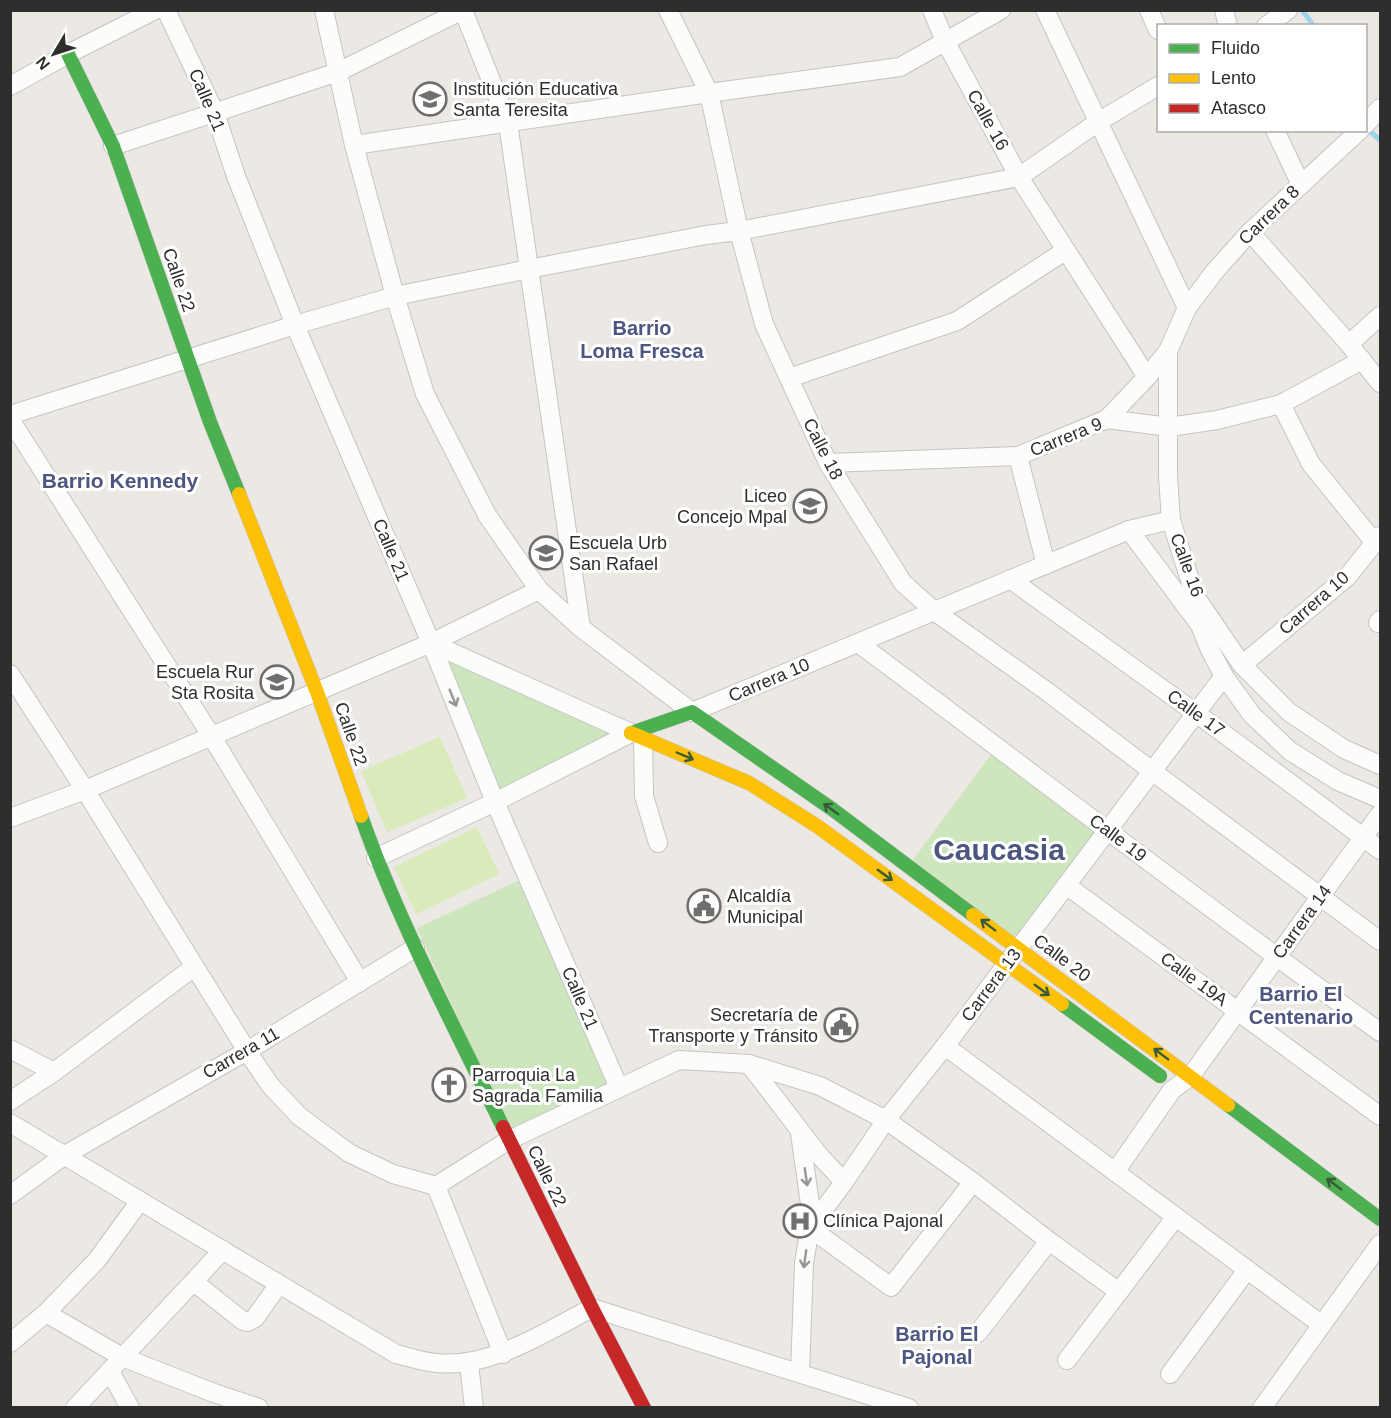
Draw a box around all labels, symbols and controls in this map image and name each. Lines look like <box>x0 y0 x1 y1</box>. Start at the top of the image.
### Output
north arrow <box>24 24 84 84</box>
legend <box>1157 24 1367 132</box>
text: Fluido <box>1211 38 1260 58</box>
text: N <box>32 53 53 73</box>
street label: Calle 21 <box>185 66 229 134</box>
text: Lento <box>1211 68 1256 88</box>
place label: Institución Educativa Santa Teresita <box>453 79 619 120</box>
school or university icon: Institución Educativa Santa Teresita <box>412 81 448 117</box>
street label: Calle 16 <box>963 86 1013 154</box>
text: Atasco <box>1211 98 1266 118</box>
street label: Carrera 8 <box>1235 181 1303 249</box>
street label: Calle 22 <box>159 246 199 314</box>
district label: Barrio Loma Fresca <box>580 317 705 362</box>
street label: Carrera 9 <box>1027 413 1105 461</box>
street label: Calle 18 <box>799 415 847 483</box>
district label: Barrio Kennedy <box>42 469 199 492</box>
place label: Liceo Concejo Mpal <box>677 486 787 527</box>
school or university icon: Liceo Concejo Mpal <box>792 488 828 524</box>
street label: Calle 21 <box>369 516 413 584</box>
street label: Calle 16 <box>1166 531 1208 599</box>
place label: Escuela Urb San Rafael <box>569 533 667 574</box>
school or university icon: Escuela Urb San Rafael <box>528 535 564 571</box>
street label: Carrera 10 <box>1275 567 1353 639</box>
street label: Carrera 10 <box>725 654 813 706</box>
place label: Escuela Rur Sta Rosita <box>156 662 255 703</box>
school or university icon: Escuela Rur Sta Rosita <box>259 664 295 700</box>
street label: Calle 17 <box>1163 685 1229 741</box>
one-way arrow <box>448 688 459 707</box>
street label: Calle 22 <box>331 700 371 768</box>
one-way arrow <box>676 751 694 762</box>
one-way arrow <box>824 802 840 815</box>
street label: Calle 19 <box>1086 810 1150 866</box>
district label: Caucasia <box>933 833 1065 866</box>
one-way arrow <box>876 869 892 881</box>
street label: Carrera 14 <box>1269 881 1335 963</box>
place label: Alcaldía Municipal <box>727 886 803 927</box>
public building icon: Alcaldía Municipal <box>686 888 722 924</box>
one-way arrow <box>980 919 996 931</box>
street label: Calle 20 <box>1030 930 1094 986</box>
street label: Carrera 13 <box>957 945 1025 1025</box>
street label: Calle 19A <box>1157 948 1231 1010</box>
street label: Calle 21 <box>558 964 602 1032</box>
one-way arrow <box>1034 983 1050 996</box>
district label: Barrio El Centenario <box>1249 983 1353 1028</box>
place label: Secretaría de Transporte y Tránsito <box>649 1005 818 1046</box>
public building icon: Secretaría de Transporte y Tránsito <box>823 1007 859 1043</box>
street label: Carrera 11 <box>199 1023 283 1083</box>
one-way arrow <box>1153 1048 1169 1061</box>
place label: Parroquia La Sagrada Familia <box>472 1065 604 1106</box>
church icon: Parroquia La Sagrada Familia <box>431 1067 467 1103</box>
street label: Calle 22 <box>524 1142 570 1210</box>
one-way arrow <box>801 1166 812 1186</box>
one-way arrow <box>1326 1177 1342 1190</box>
hospital icon: Clínica Pajonal <box>782 1203 818 1239</box>
place label: Clínica Pajonal <box>823 1211 943 1231</box>
one-way arrow <box>799 1249 810 1268</box>
district label: Barrio El Pajonal <box>895 1323 979 1368</box>

